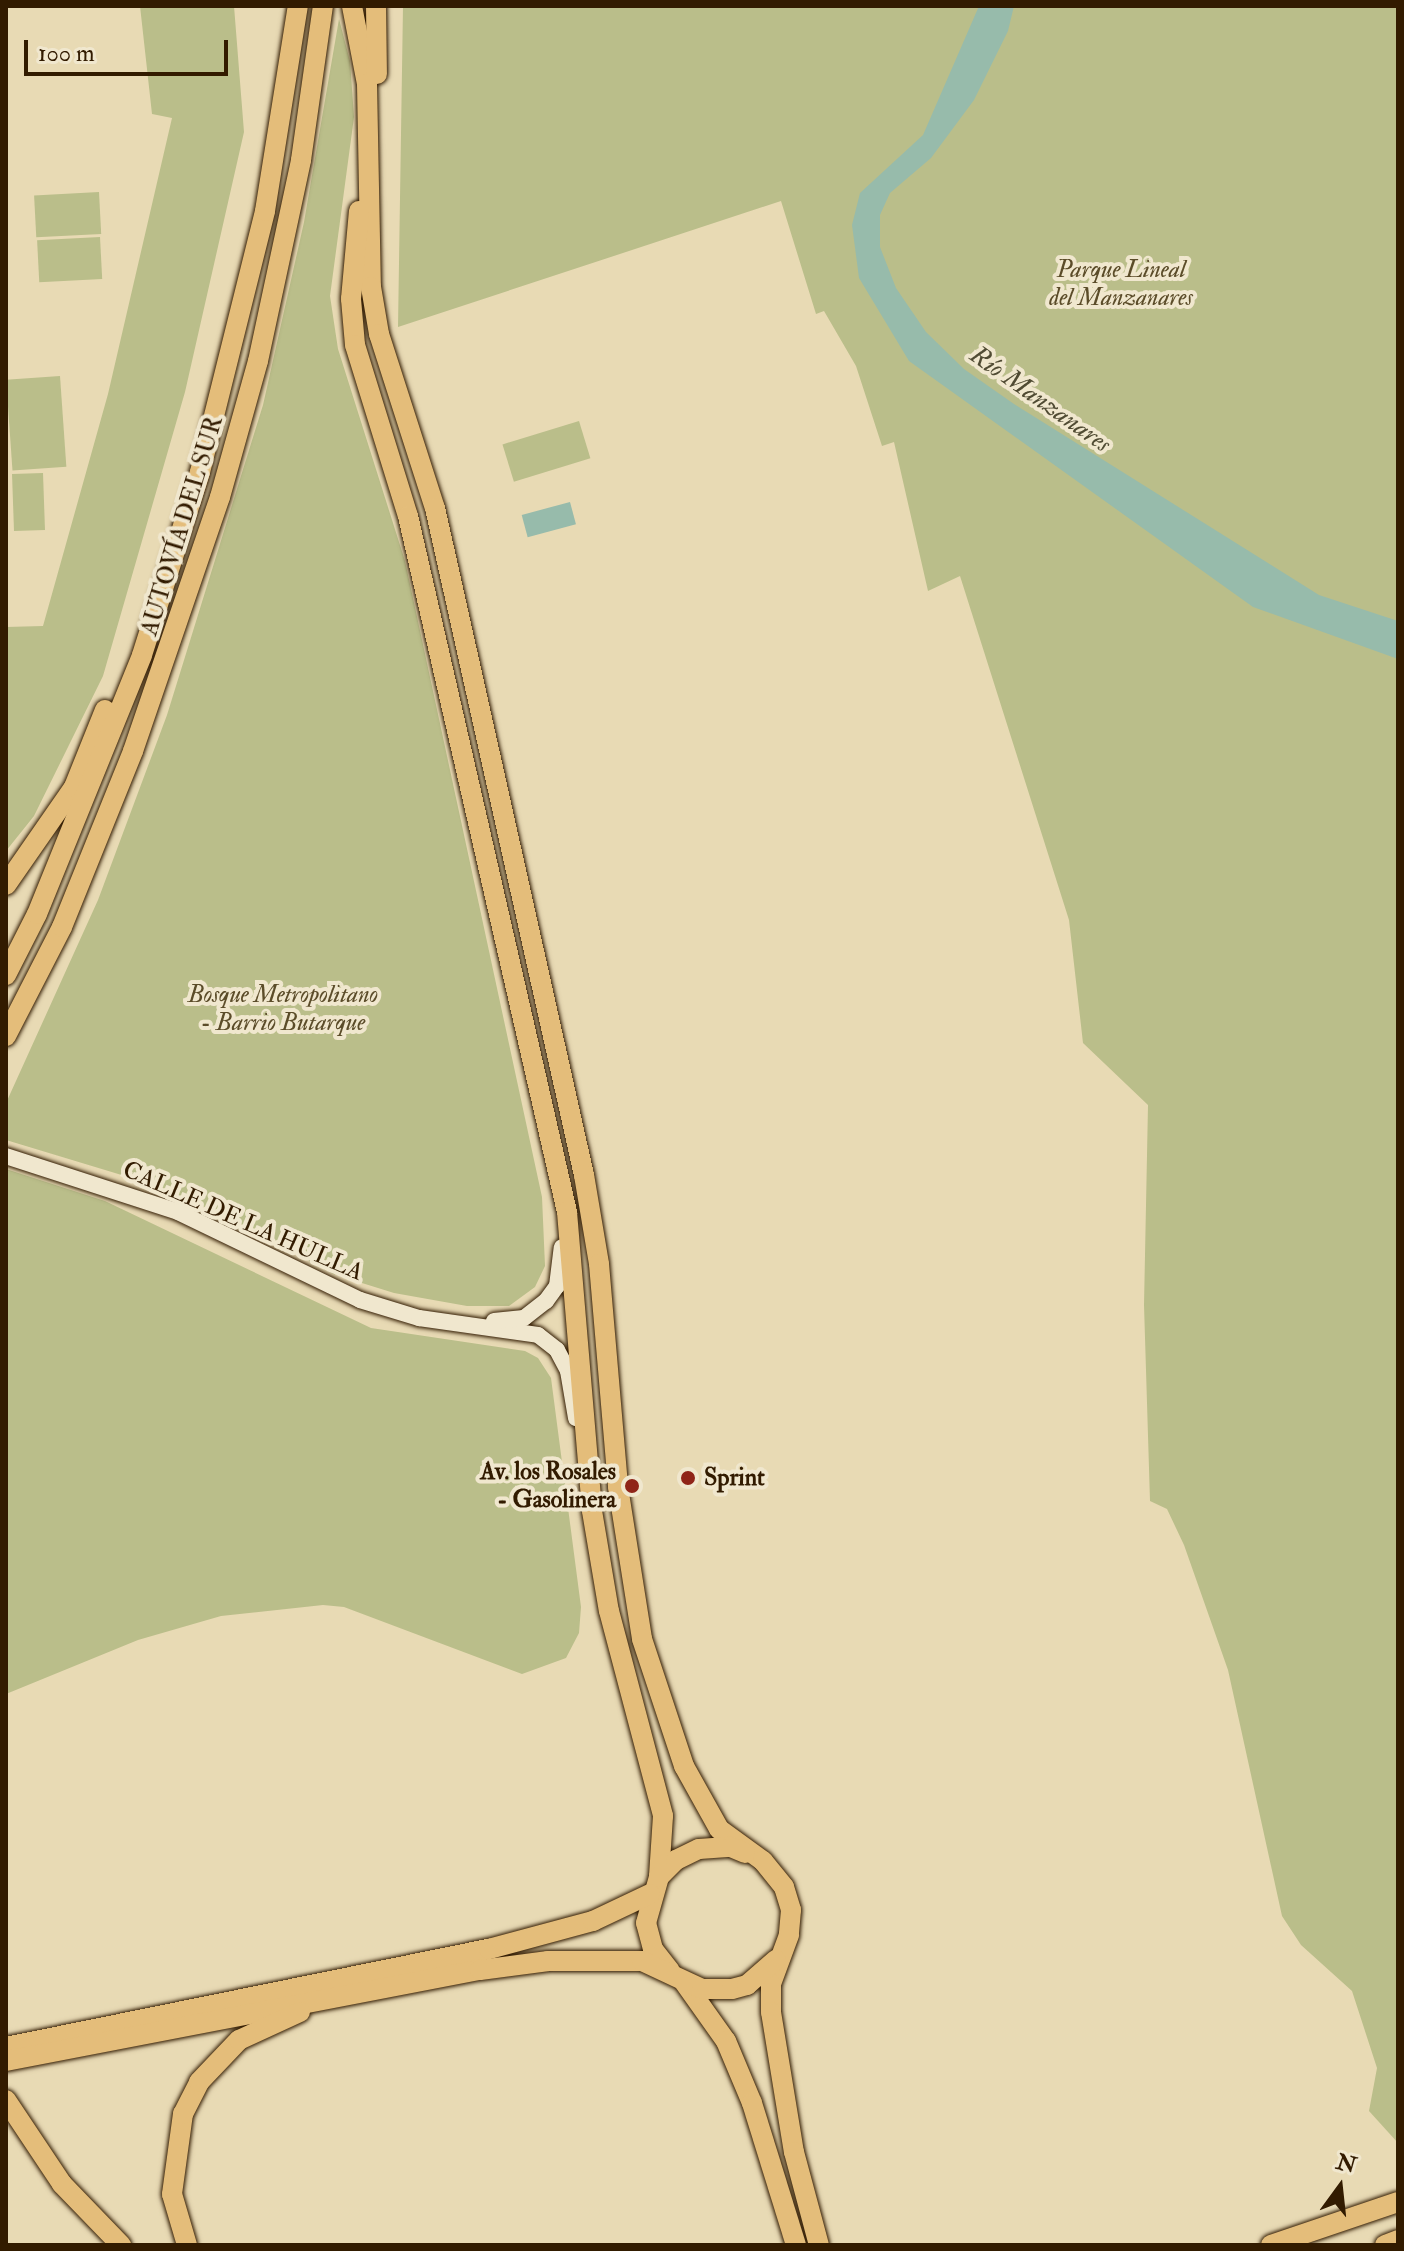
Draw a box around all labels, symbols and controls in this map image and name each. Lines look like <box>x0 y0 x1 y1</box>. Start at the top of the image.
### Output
scale bar <box>28 24 232 74</box>
text: 100 m <box>38 38 95 69</box>
park label: Parque Lineal del Manzanares <box>1049 256 1193 312</box>
water label: Río Manzanares <box>964 340 1116 460</box>
street label: AUTOVÍA DEL SUR <box>135 413 229 639</box>
park label: Bosque Metropolitano - Barrio Butarque <box>188 981 378 1037</box>
street label: CALLE DE LA HULLA <box>118 1155 368 1287</box>
place label: Av. los Rosales - Gasolinera <box>480 1458 616 1514</box>
place label: Sprint <box>704 1464 765 1492</box>
marker: Sprint <box>679 1469 697 1487</box>
marker: Av. los Rosales - Gasolinera <box>623 1477 641 1495</box>
north arrow <box>1300 2147 1380 2227</box>
text: N <box>1333 2148 1359 2180</box>

